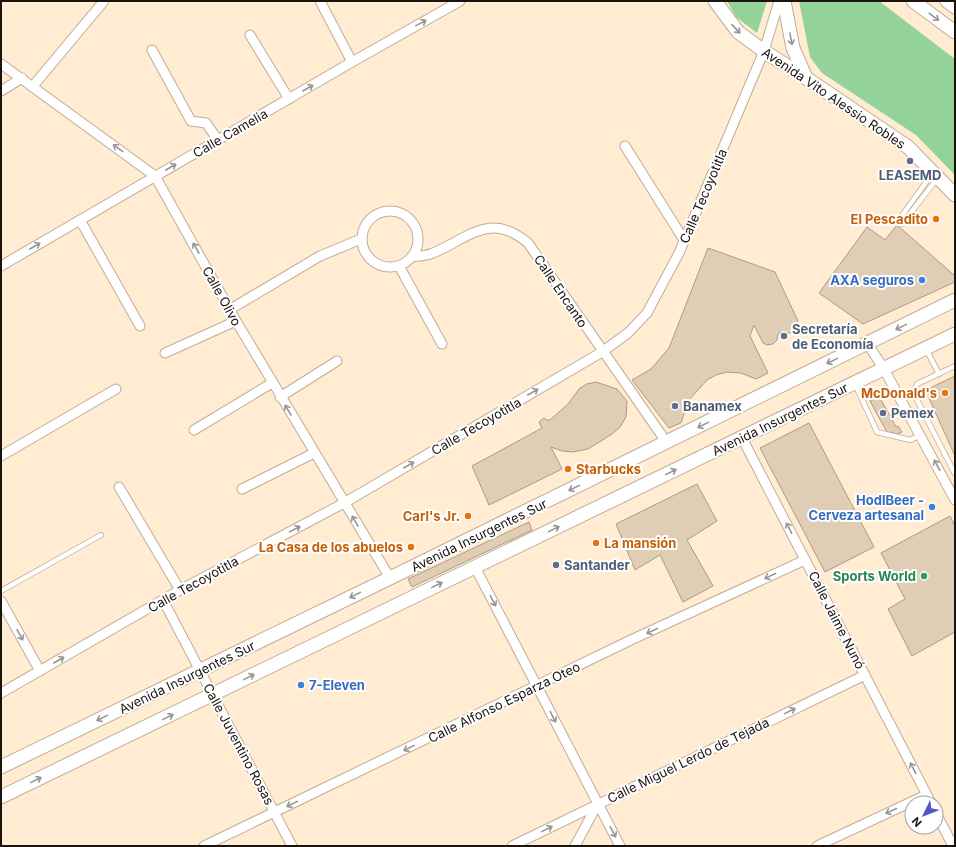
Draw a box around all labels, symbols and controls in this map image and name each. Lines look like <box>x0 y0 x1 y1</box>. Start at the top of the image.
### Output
one-way arrow <box>928 12 939 21</box>
one-way arrow <box>415 19 427 27</box>
one-way arrow <box>731 24 741 34</box>
one-way arrow <box>788 32 796 45</box>
street label: Avenida Vito Alessio Robles <box>759 44 909 152</box>
one-way arrow <box>302 83 314 91</box>
street label: Calle Camelia <box>190 105 270 161</box>
one-way arrow <box>112 144 123 152</box>
street label: Calle Tecoyotitla <box>676 146 730 246</box>
marker: LEASEMD <box>905 156 915 166</box>
one-way arrow <box>165 162 177 170</box>
place label: LEASEMD <box>879 167 941 183</box>
place label: El Pescadito <box>851 211 928 227</box>
marker: El Pescadito <box>931 214 941 224</box>
one-way arrow <box>29 242 41 250</box>
one-way arrow <box>191 243 199 255</box>
street label: Calle Encanto <box>531 252 591 331</box>
street label: Calle Olivo <box>199 264 245 329</box>
place label: AXA seguros <box>830 272 914 288</box>
marker: AXA seguros <box>917 275 927 285</box>
place label: Secretaría de Economía <box>792 321 874 352</box>
one-way arrow <box>896 323 908 331</box>
marker: Secretaría de Economía <box>779 331 789 341</box>
one-way arrow <box>826 358 838 365</box>
street label: Avenida Insurgentes Sur <box>709 379 851 459</box>
place label: McDonald's <box>861 385 937 401</box>
one-way arrow <box>527 388 539 396</box>
marker: McDonald's <box>940 388 950 398</box>
street label: Calle Tecoyotitla <box>428 394 524 458</box>
place label: Banamex <box>683 398 742 414</box>
marker: Banamex <box>670 401 680 411</box>
one-way arrow <box>284 405 292 416</box>
place label: Pemex <box>891 405 934 421</box>
marker: Pemex <box>878 408 888 418</box>
one-way arrow <box>697 421 709 429</box>
one-way arrow <box>932 459 940 471</box>
one-way arrow <box>403 461 415 469</box>
place label: Starbucks <box>576 461 641 477</box>
marker: Starbucks <box>563 464 573 474</box>
one-way arrow <box>664 468 676 475</box>
one-way arrow <box>568 485 580 492</box>
place label: HodlBeer - Cerveza artesanal <box>809 492 924 523</box>
street label: Avenida Insurgentes Sur <box>408 495 550 575</box>
marker: HodlBeer - Cerveza artesanal <box>927 502 937 512</box>
place label: Carl's Jr. <box>403 508 460 524</box>
marker: Carl's Jr. <box>463 511 473 521</box>
one-way arrow <box>351 515 359 527</box>
one-way arrow <box>785 523 792 535</box>
one-way arrow <box>289 524 301 532</box>
one-way arrow <box>547 525 559 532</box>
place label: La mansión <box>604 535 676 551</box>
marker: La mansión <box>591 538 601 548</box>
place label: La Casa de los abuelos <box>259 539 403 555</box>
marker: La Casa de los abuelos <box>406 542 416 552</box>
street label: Calle Tecoyotitla <box>145 552 241 616</box>
place label: Santander <box>564 557 631 573</box>
marker: Santander <box>551 560 561 570</box>
street label: Calle Jaime Nunó <box>805 568 869 672</box>
place label: Sports World <box>833 568 916 584</box>
marker: Sports World <box>919 571 929 581</box>
one-way arrow <box>764 573 776 580</box>
one-way arrow <box>430 581 442 588</box>
one-way arrow <box>349 592 361 600</box>
one-way arrow <box>490 595 497 607</box>
one-way arrow <box>646 627 658 635</box>
one-way arrow <box>17 629 25 641</box>
street label: Avenida Insurgentes Sur <box>116 637 258 717</box>
one-way arrow <box>53 655 65 663</box>
street label: Calle Alfonso Esparza Oteo <box>425 658 583 746</box>
one-way arrow <box>242 673 254 680</box>
place label: 7-Eleven <box>309 677 365 693</box>
marker: 7-Eleven <box>296 680 306 690</box>
street label: Calle Juventino Rosas <box>200 681 278 808</box>
one-way arrow <box>783 707 795 714</box>
one-way arrow <box>550 711 557 723</box>
one-way arrow <box>161 712 173 720</box>
street label: Calle Miguel Lerdo de Tejada <box>604 714 772 806</box>
one-way arrow <box>97 715 109 722</box>
one-way arrow <box>403 745 415 752</box>
one-way arrow <box>909 763 916 775</box>
one-way arrow <box>30 776 42 783</box>
north arrow <box>904 795 944 835</box>
one-way arrow <box>286 801 298 808</box>
one-way arrow <box>886 808 898 815</box>
text: N <box>909 814 925 830</box>
one-way arrow <box>540 825 552 832</box>
one-way arrow <box>610 826 617 838</box>

